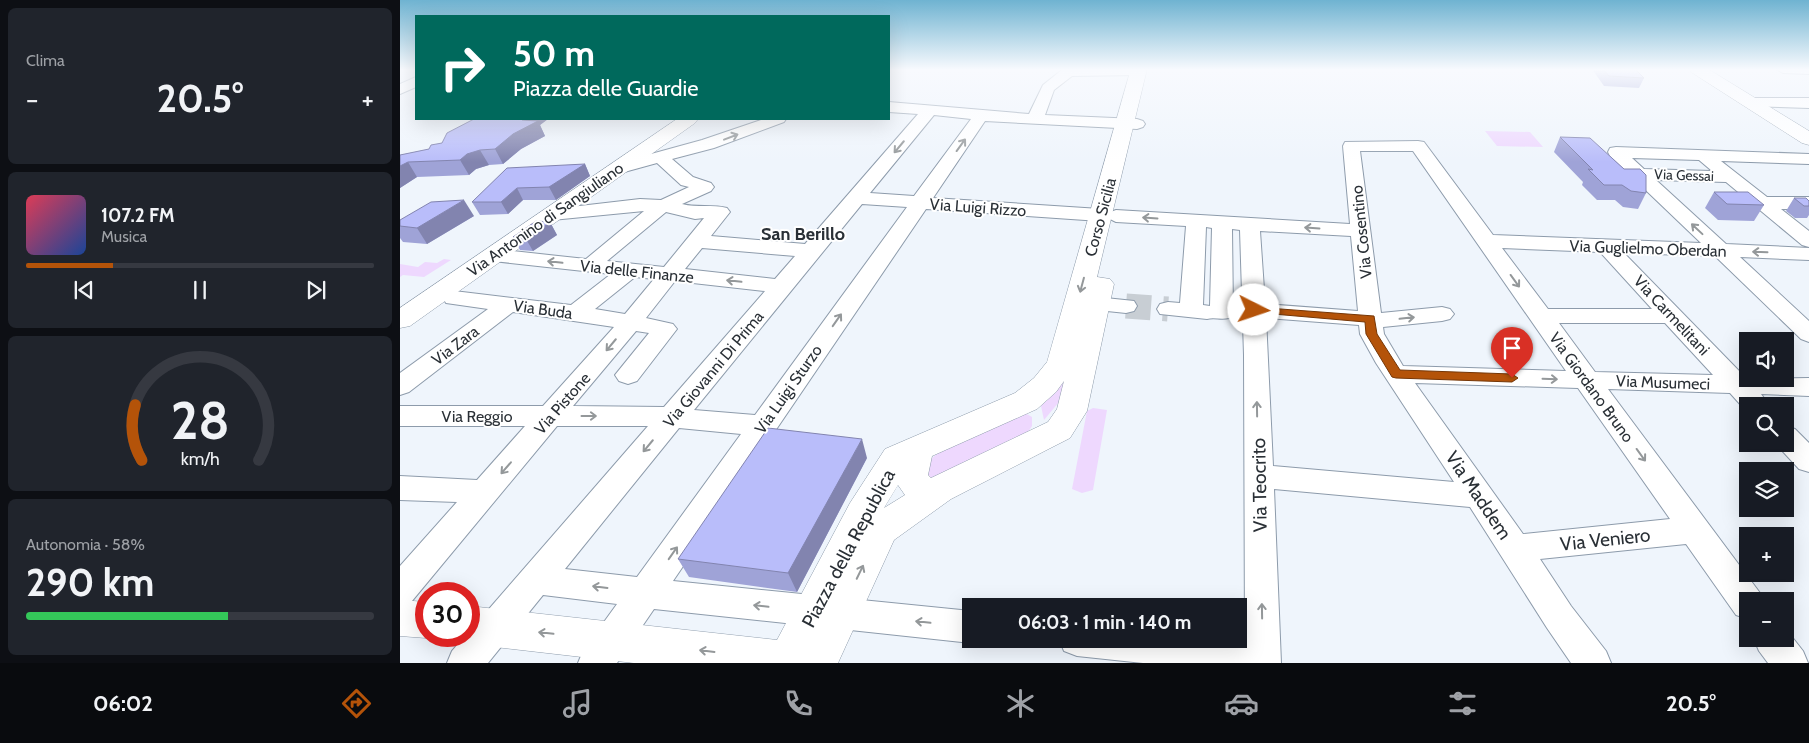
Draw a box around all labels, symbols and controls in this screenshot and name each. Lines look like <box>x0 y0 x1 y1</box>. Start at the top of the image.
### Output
text: 50 m <box>513 32 595 75</box>
icon: right <box>430 35 495 100</box>
text: Clima <box>26 51 65 70</box>
text: 20.5° <box>157 75 243 122</box>
text: Piazza delle Guardie <box>513 75 698 102</box>
text: − <box>26 82 38 116</box>
text: + <box>362 82 374 116</box>
one-way arrow <box>723 131 738 141</box>
one-way arrow <box>956 138 966 152</box>
one-way arrow <box>893 140 904 153</box>
street label: Via Antonino di Sangiuliano <box>464 158 627 281</box>
street label: Via Gessai <box>1654 165 1714 185</box>
street label: Corso Sicilia <box>1081 175 1120 259</box>
street label: Via Cosentino <box>1347 184 1376 280</box>
street label: Via Luigi Rizzo <box>929 195 1027 220</box>
text: 107.2 FM <box>101 204 175 227</box>
one-way arrow <box>1142 213 1158 222</box>
district label: San Berillo <box>761 223 845 245</box>
one-way arrow <box>1304 223 1320 232</box>
one-way arrow <box>1691 223 1703 235</box>
text: Musica <box>101 227 147 246</box>
street label: Via Guglielmo Oberdan <box>1569 236 1727 261</box>
one-way arrow <box>1753 248 1769 257</box>
street label: Via delle Finanze <box>579 256 695 287</box>
one-way arrow <box>547 257 563 267</box>
street label: Via Carmelitani <box>1630 271 1714 359</box>
one-way arrow <box>1510 274 1520 288</box>
icon: previous <box>70 276 98 304</box>
icon: pause <box>186 276 214 304</box>
icon: next <box>302 276 330 304</box>
one-way arrow <box>726 276 742 286</box>
one-way arrow <box>1077 277 1086 293</box>
position arrow <box>1227 283 1279 335</box>
street label: Via Buda <box>512 296 574 323</box>
street label: Via Giovanni Di Prima <box>659 307 768 431</box>
one-way arrow <box>832 313 842 327</box>
one-way arrow <box>1399 313 1415 323</box>
street label: Via Zara <box>428 321 483 369</box>
pin <box>1491 327 1533 378</box>
street label: Via Giordano Bruno <box>1545 329 1638 446</box>
map controls <box>1739 332 1794 647</box>
button: sound <box>1739 332 1794 387</box>
icon: arrive <box>1498 334 1526 362</box>
one-way arrow <box>606 338 617 351</box>
street label: Via Luigi Sturzo <box>751 341 826 437</box>
street label: Via Pistone <box>530 369 594 438</box>
street label: Via Musumeci <box>1616 371 1710 394</box>
one-way arrow <box>1542 374 1558 384</box>
text: 28 <box>171 389 229 452</box>
button: search <box>1739 397 1794 452</box>
one-way arrow <box>1252 402 1262 418</box>
street label: Via Reggio <box>441 407 513 426</box>
one-way arrow <box>580 411 596 421</box>
street label: Via Teocrito <box>1247 438 1272 532</box>
one-way arrow <box>643 439 654 452</box>
street label: Via Maddem <box>1441 447 1517 544</box>
text: km/h <box>180 448 220 469</box>
one-way arrow <box>1635 448 1646 462</box>
one-way arrow <box>500 462 511 475</box>
button: layers <box>1739 462 1794 517</box>
street label: Piazza della Republica <box>797 465 900 631</box>
street label: Via Veniero <box>1559 523 1651 556</box>
button: + <box>1739 527 1794 582</box>
text: Autonomia · 58% <box>26 535 145 554</box>
one-way arrow <box>668 546 678 560</box>
text: 290 km <box>26 559 154 606</box>
one-way arrow <box>856 565 866 580</box>
speed limit sign: 30 <box>415 582 480 647</box>
one-way arrow <box>592 582 608 592</box>
button: − <box>1739 592 1794 647</box>
one-way arrow <box>753 601 769 611</box>
one-way arrow <box>1257 603 1267 619</box>
text: 06:03 · 1 min · 140 m <box>1018 611 1191 634</box>
one-way arrow <box>915 617 931 627</box>
one-way arrow <box>538 628 554 638</box>
one-way arrow <box>700 646 716 656</box>
icon: directions <box>339 686 374 721</box>
icon: music <box>560 686 595 721</box>
icon: phone <box>781 686 816 721</box>
icon: climate <box>1003 686 1038 721</box>
icon: car <box>1224 686 1259 721</box>
icon: filters <box>1445 686 1480 721</box>
text: 06:02 <box>93 690 153 717</box>
text: 20.5° <box>1666 690 1716 717</box>

